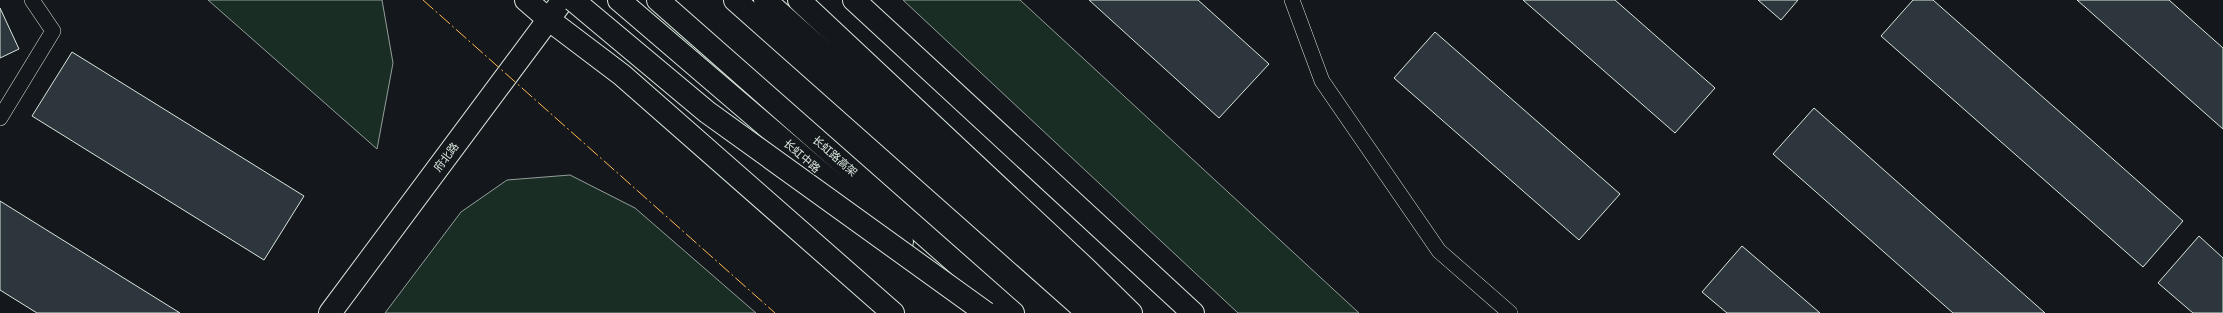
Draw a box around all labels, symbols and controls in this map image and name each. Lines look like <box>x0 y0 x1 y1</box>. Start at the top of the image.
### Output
street label: 长虹路高架 <box>810 133 860 179</box>
street label: 长虹中路 <box>781 136 823 176</box>
street label: 府北路 <box>430 140 462 174</box>

